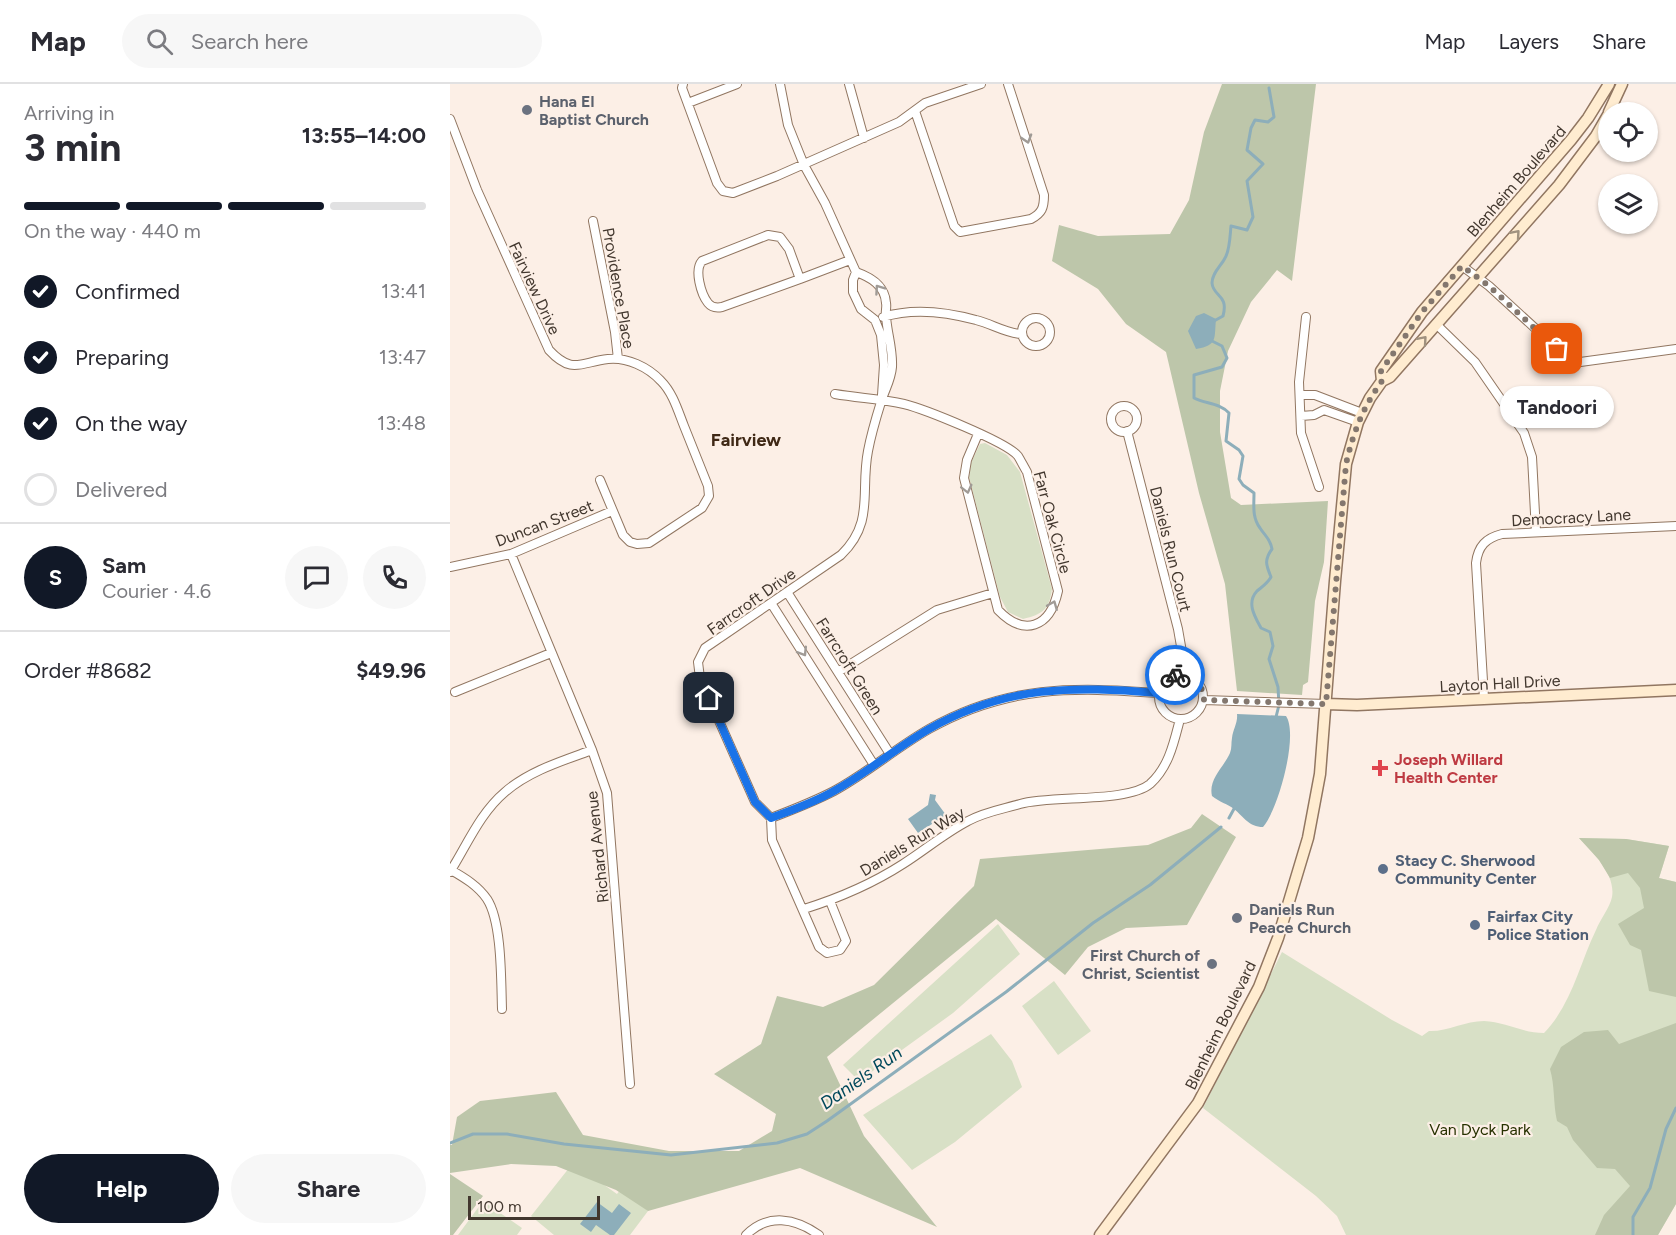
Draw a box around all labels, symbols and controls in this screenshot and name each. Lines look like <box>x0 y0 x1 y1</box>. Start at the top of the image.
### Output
search box <box>122 14 542 68</box>
text: Map <box>30 24 86 58</box>
icon: search <box>143 25 176 58</box>
text: Search here <box>191 28 308 55</box>
text: Map <box>1425 29 1465 54</box>
text: Layers <box>1498 29 1559 54</box>
text: Share <box>1592 29 1646 54</box>
place label: Hana El Baptist Church <box>539 92 649 129</box>
text: Arriving in <box>24 101 114 125</box>
map controls <box>1598 102 1658 234</box>
button: locate <box>1598 102 1658 162</box>
marker: Hana El Baptist Church <box>520 103 534 117</box>
text: 13:55–14:00 <box>302 122 426 149</box>
street label: Blenheim Boulevard <box>1463 122 1570 241</box>
text: 3 min <box>24 124 121 171</box>
one-way arrow <box>1019 133 1032 144</box>
button: layers <box>1598 174 1658 234</box>
text: On the way · 440 m <box>24 219 201 243</box>
street label: Providence Place <box>599 226 639 350</box>
one-way arrow <box>1509 230 1520 241</box>
street label: Fairview Drive <box>505 239 564 338</box>
icon: check <box>24 275 57 308</box>
text: Confirmed <box>75 278 180 305</box>
text: 13:41 <box>381 279 426 303</box>
one-way arrow <box>875 284 886 295</box>
pin <box>1531 323 1582 374</box>
icon: bag <box>1540 332 1573 365</box>
one-way arrow <box>1415 335 1426 346</box>
icon: check <box>24 341 57 374</box>
text: Preparing <box>75 344 169 371</box>
text: 13:47 <box>379 345 426 369</box>
callout: Tandoori <box>1500 385 1614 427</box>
text: Tandoori <box>1517 395 1597 419</box>
icon: check <box>24 407 57 440</box>
text: On the way <box>75 410 187 437</box>
text: 13:48 <box>377 411 426 435</box>
district label: Fairview <box>711 429 781 451</box>
street label: Farr Oak Circle <box>1030 469 1075 576</box>
text: Delivered <box>75 476 168 503</box>
one-way arrow <box>959 484 972 494</box>
street label: Daniels Run Court <box>1146 484 1195 614</box>
street label: Duncan Street <box>493 496 596 551</box>
street label: Democracy Lane <box>1511 505 1632 530</box>
button: chat <box>285 546 348 609</box>
button: phone <box>363 546 426 609</box>
text: Sam <box>102 552 146 579</box>
text: S <box>49 564 62 591</box>
street label: Farrcroft Drive <box>703 564 799 639</box>
text: Courier · 4.6 <box>102 579 211 603</box>
one-way arrow <box>1046 601 1058 612</box>
street label: Farrcroft Green <box>812 614 887 718</box>
courier <box>1145 645 1205 705</box>
one-way arrow <box>795 646 806 657</box>
text: Order #8682 <box>24 657 152 684</box>
text: $49.96 <box>356 657 426 684</box>
icon: bike <box>1159 659 1192 692</box>
street label: Layton Hall Drive <box>1439 671 1561 696</box>
pin <box>683 672 734 723</box>
icon: home <box>692 681 725 714</box>
place label: Joseph Willard Health Center <box>1394 750 1503 787</box>
marker: Joseph Willard Health Center <box>1371 759 1389 777</box>
street label: Richard Avenue <box>582 790 613 904</box>
street label: Daniels Run Way <box>857 802 968 880</box>
place label: Stacy C. Sherwood Community Center <box>1395 851 1536 888</box>
marker: Stacy C. Sherwood Community Center <box>1376 862 1390 876</box>
place label: Daniels Run Peace Church <box>1249 900 1351 937</box>
place label: Fairfax City Police Station <box>1487 907 1589 944</box>
marker: Daniels Run Peace Church <box>1230 911 1244 925</box>
marker: Fairfax City Police Station <box>1468 918 1482 932</box>
place label: First Church of Christ, Scientist <box>1082 946 1201 983</box>
marker: First Church of Christ, Scientist <box>1205 957 1219 971</box>
street label: Blenheim Boulevard <box>1181 958 1260 1093</box>
water label: Daniels Run <box>816 1042 906 1114</box>
park label: Van Dyck Park <box>1429 1120 1531 1139</box>
button: Help <box>24 1154 219 1223</box>
button: Share <box>231 1154 426 1223</box>
scale bar <box>468 1193 600 1220</box>
text: 100 m <box>477 1197 522 1216</box>

